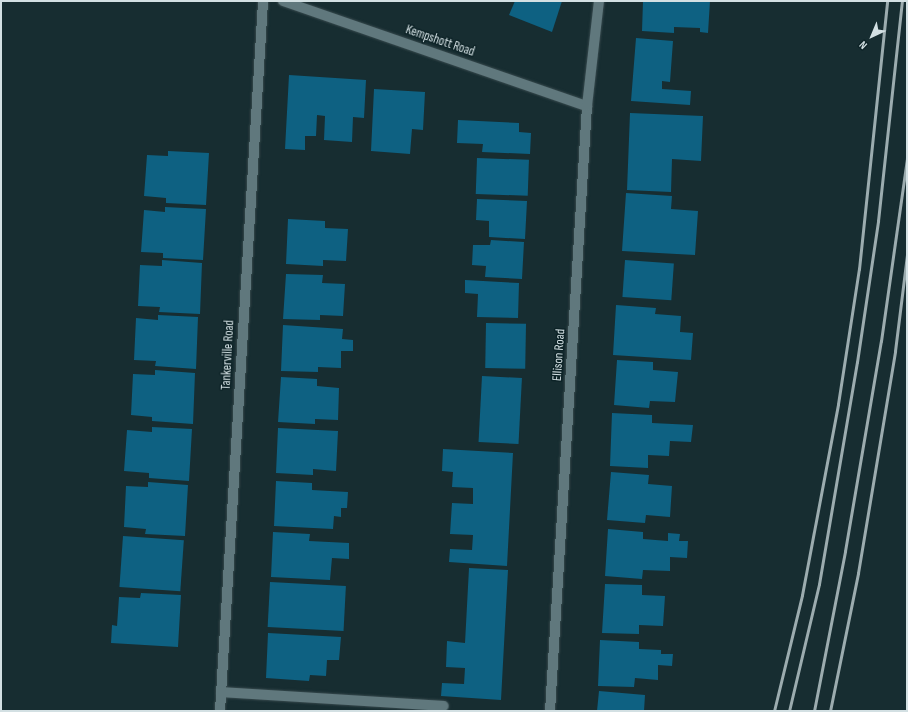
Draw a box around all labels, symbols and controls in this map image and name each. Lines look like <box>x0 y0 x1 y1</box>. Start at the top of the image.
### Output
north arrow <box>852 16 892 56</box>
street label: Kempshott Road <box>403 22 477 60</box>
text: N <box>857 38 870 52</box>
street label: Tankerville Road <box>218 320 238 390</box>
street label: Ellison Road <box>549 328 569 382</box>

